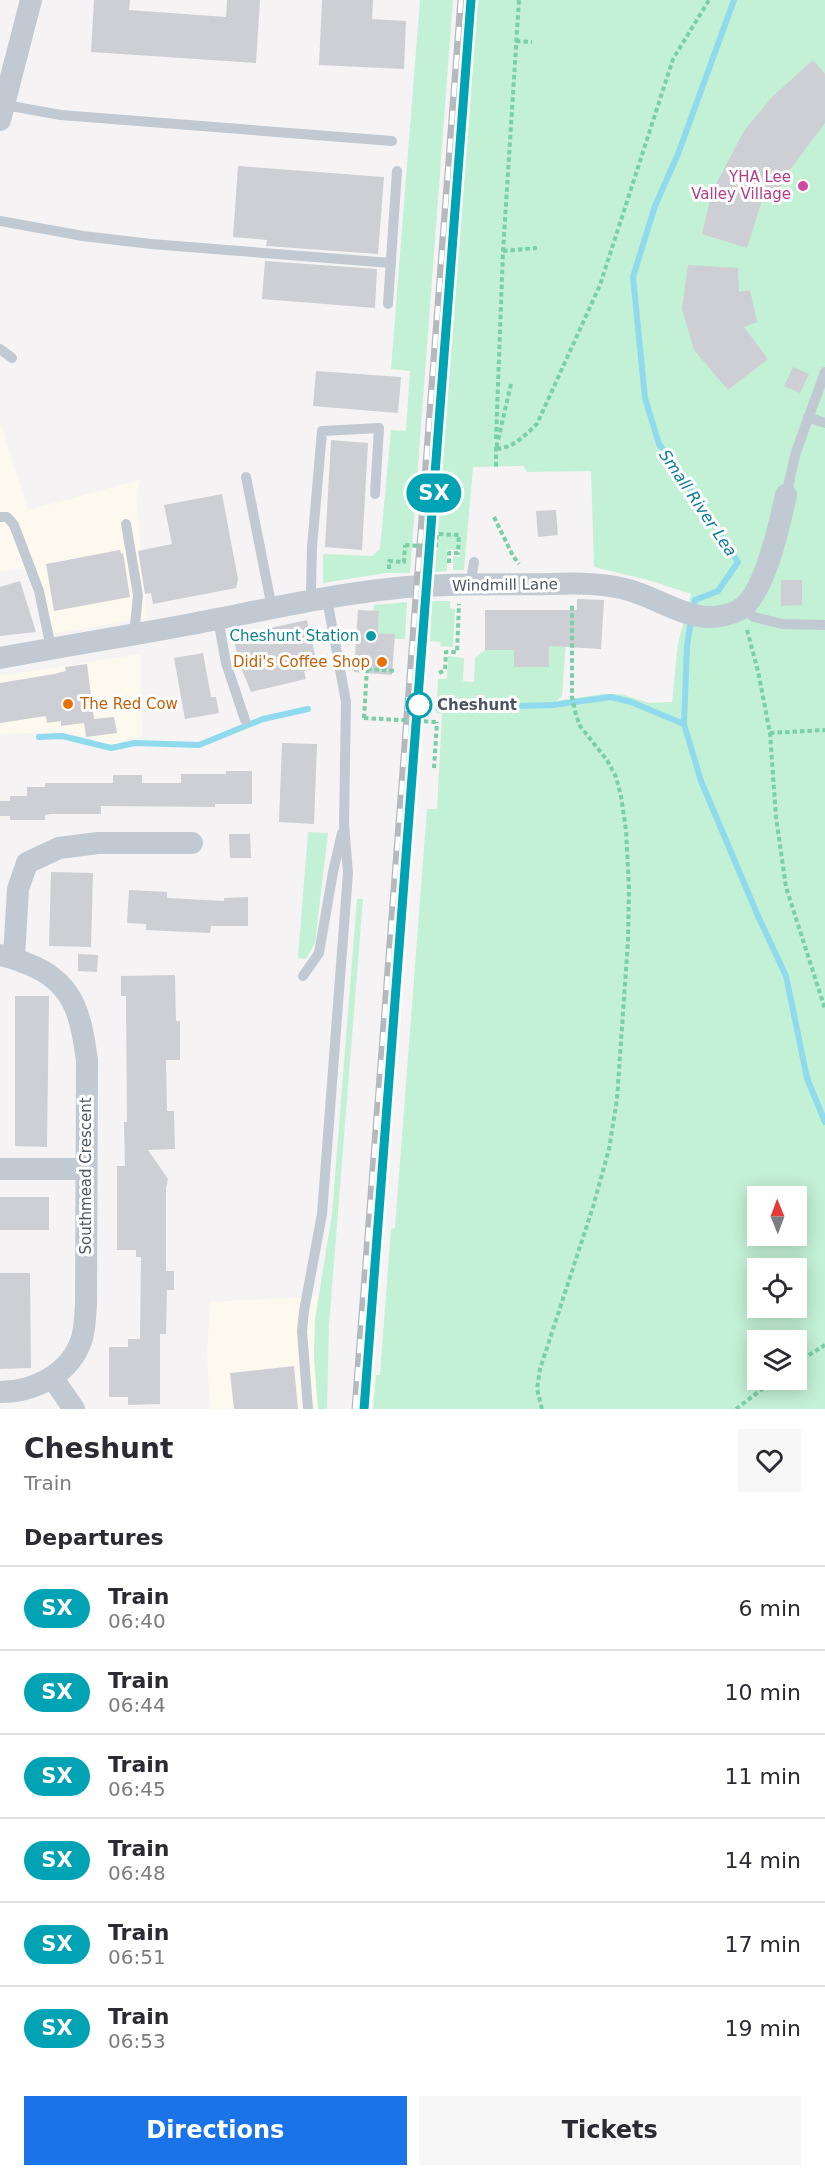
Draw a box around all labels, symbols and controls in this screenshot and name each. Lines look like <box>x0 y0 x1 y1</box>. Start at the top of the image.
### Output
place label: YHA Lee Valley Village <box>691 168 791 203</box>
marker: YHA Lee Valley Village <box>796 179 810 193</box>
water label: Small River Lea <box>655 446 741 560</box>
line badge: SX <box>407 474 461 512</box>
text: SX <box>418 481 450 505</box>
street label: Windmill Lane <box>452 575 558 595</box>
place label: Cheshunt Station <box>229 627 359 645</box>
marker: Cheshunt Station <box>364 629 378 643</box>
place label: Didi's Coffee Shop <box>233 653 370 671</box>
marker: Didi's Coffee Shop <box>375 655 389 669</box>
marker: Cheshunt <box>406 692 432 718</box>
place label: The Red Cow <box>79 695 178 713</box>
place label: Cheshunt <box>437 696 517 714</box>
marker: The Red Cow <box>61 697 75 711</box>
street label: Southmead Crescent <box>77 1097 95 1255</box>
north arrow <box>747 1186 807 1246</box>
map controls <box>747 1186 807 1390</box>
button: locate <box>747 1258 807 1318</box>
button: layers <box>747 1330 807 1390</box>
button: heart <box>738 1429 801 1492</box>
text: Cheshunt <box>24 1432 173 1465</box>
text: Train <box>24 1471 72 1495</box>
text: Departures <box>24 1525 164 1550</box>
text: Train <box>108 1584 170 1609</box>
text: SX <box>41 1596 73 1620</box>
text: 6 min <box>739 1596 801 1621</box>
text: 06:40 <box>108 1609 166 1633</box>
text: Train <box>108 1668 170 1693</box>
text: SX <box>41 1680 73 1704</box>
text: 10 min <box>725 1680 801 1705</box>
text: 06:44 <box>108 1693 166 1717</box>
text: Train <box>108 1752 170 1777</box>
text: SX <box>41 1764 73 1788</box>
text: 11 min <box>725 1764 801 1789</box>
text: 06:45 <box>108 1777 166 1801</box>
text: Train <box>108 1836 170 1861</box>
text: SX <box>41 1848 73 1872</box>
text: 14 min <box>725 1848 801 1873</box>
text: 06:48 <box>108 1861 166 1885</box>
text: Train <box>108 1920 170 1945</box>
text: SX <box>41 1932 73 1956</box>
text: 17 min <box>725 1932 801 1957</box>
text: 06:51 <box>108 1945 166 1969</box>
text: Train <box>108 2004 170 2029</box>
text: SX <box>41 2016 73 2040</box>
text: 19 min <box>725 2016 801 2041</box>
text: 06:53 <box>108 2029 166 2053</box>
button: Directions <box>24 2096 407 2165</box>
button: Tickets <box>419 2096 801 2165</box>

